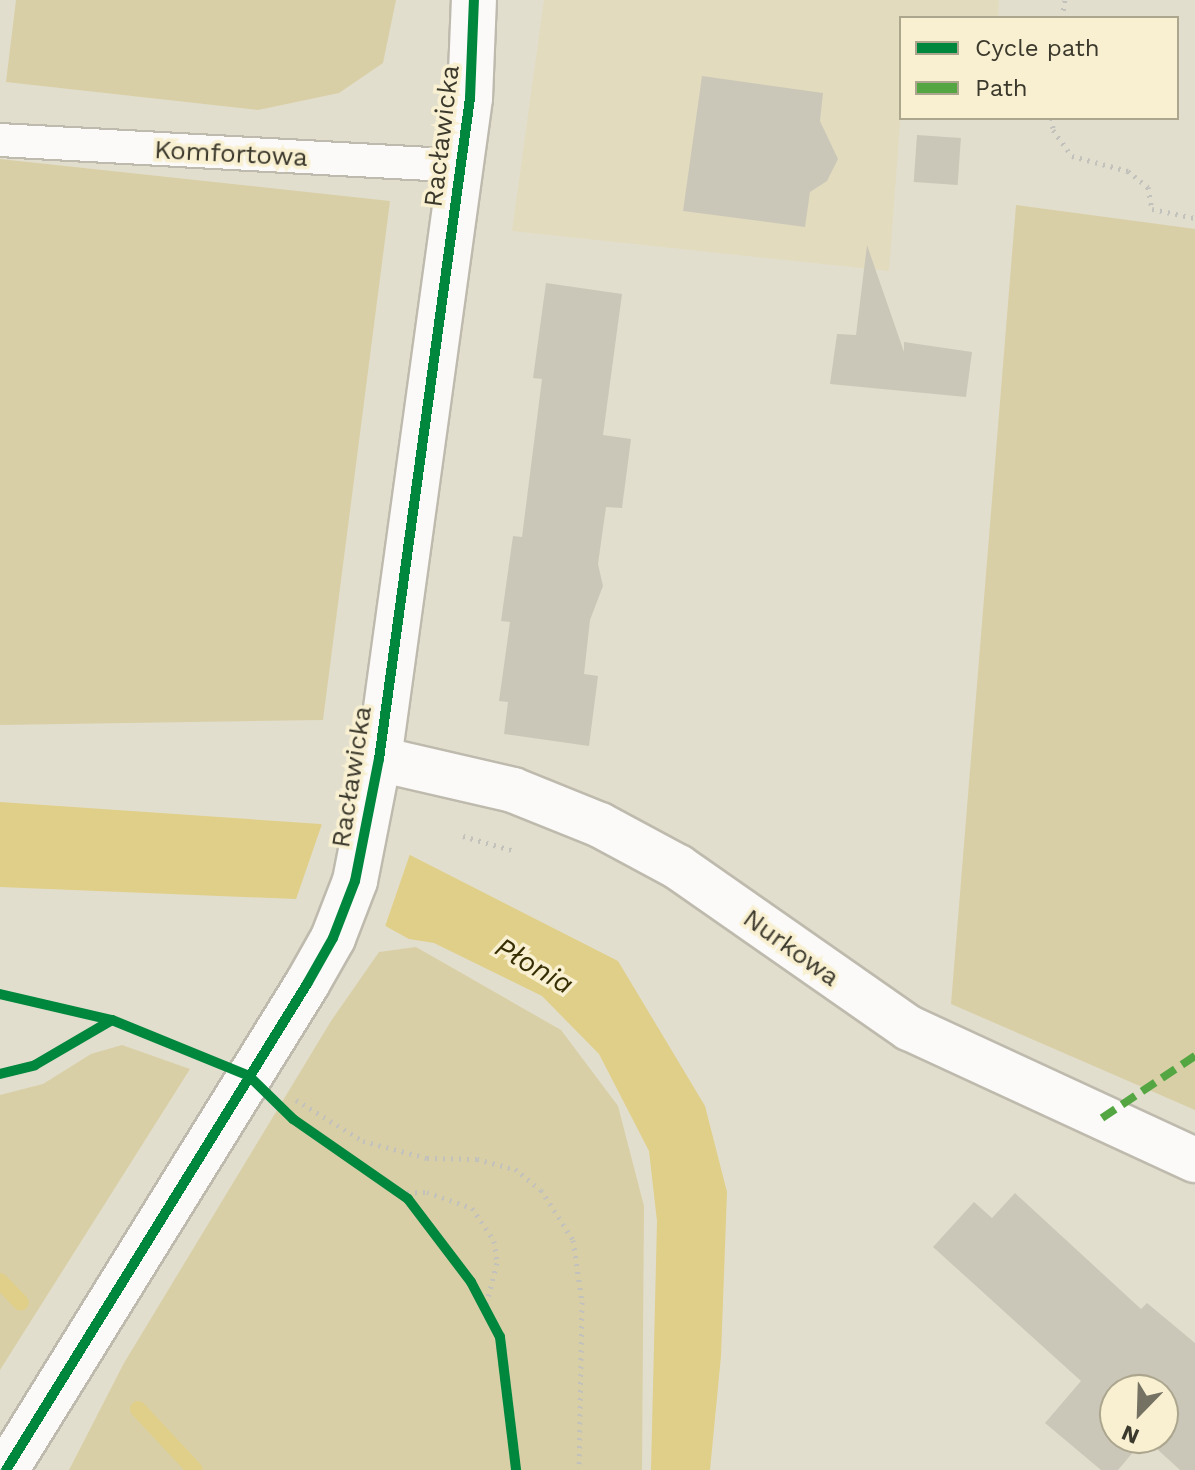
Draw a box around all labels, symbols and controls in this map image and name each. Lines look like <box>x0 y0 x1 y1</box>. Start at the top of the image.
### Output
legend <box>899 16 1179 120</box>
text: Cycle path <box>975 34 1100 62</box>
street label: Racławicka <box>418 63 466 209</box>
text: Path <box>975 74 1028 102</box>
street label: Komfortowa <box>153 134 309 174</box>
street label: Racławicka <box>325 704 379 850</box>
street label: Nurkowa <box>737 903 845 993</box>
water label: Płonia <box>489 930 579 1002</box>
north arrow <box>1099 1374 1179 1454</box>
text: N <box>1118 1420 1143 1449</box>

